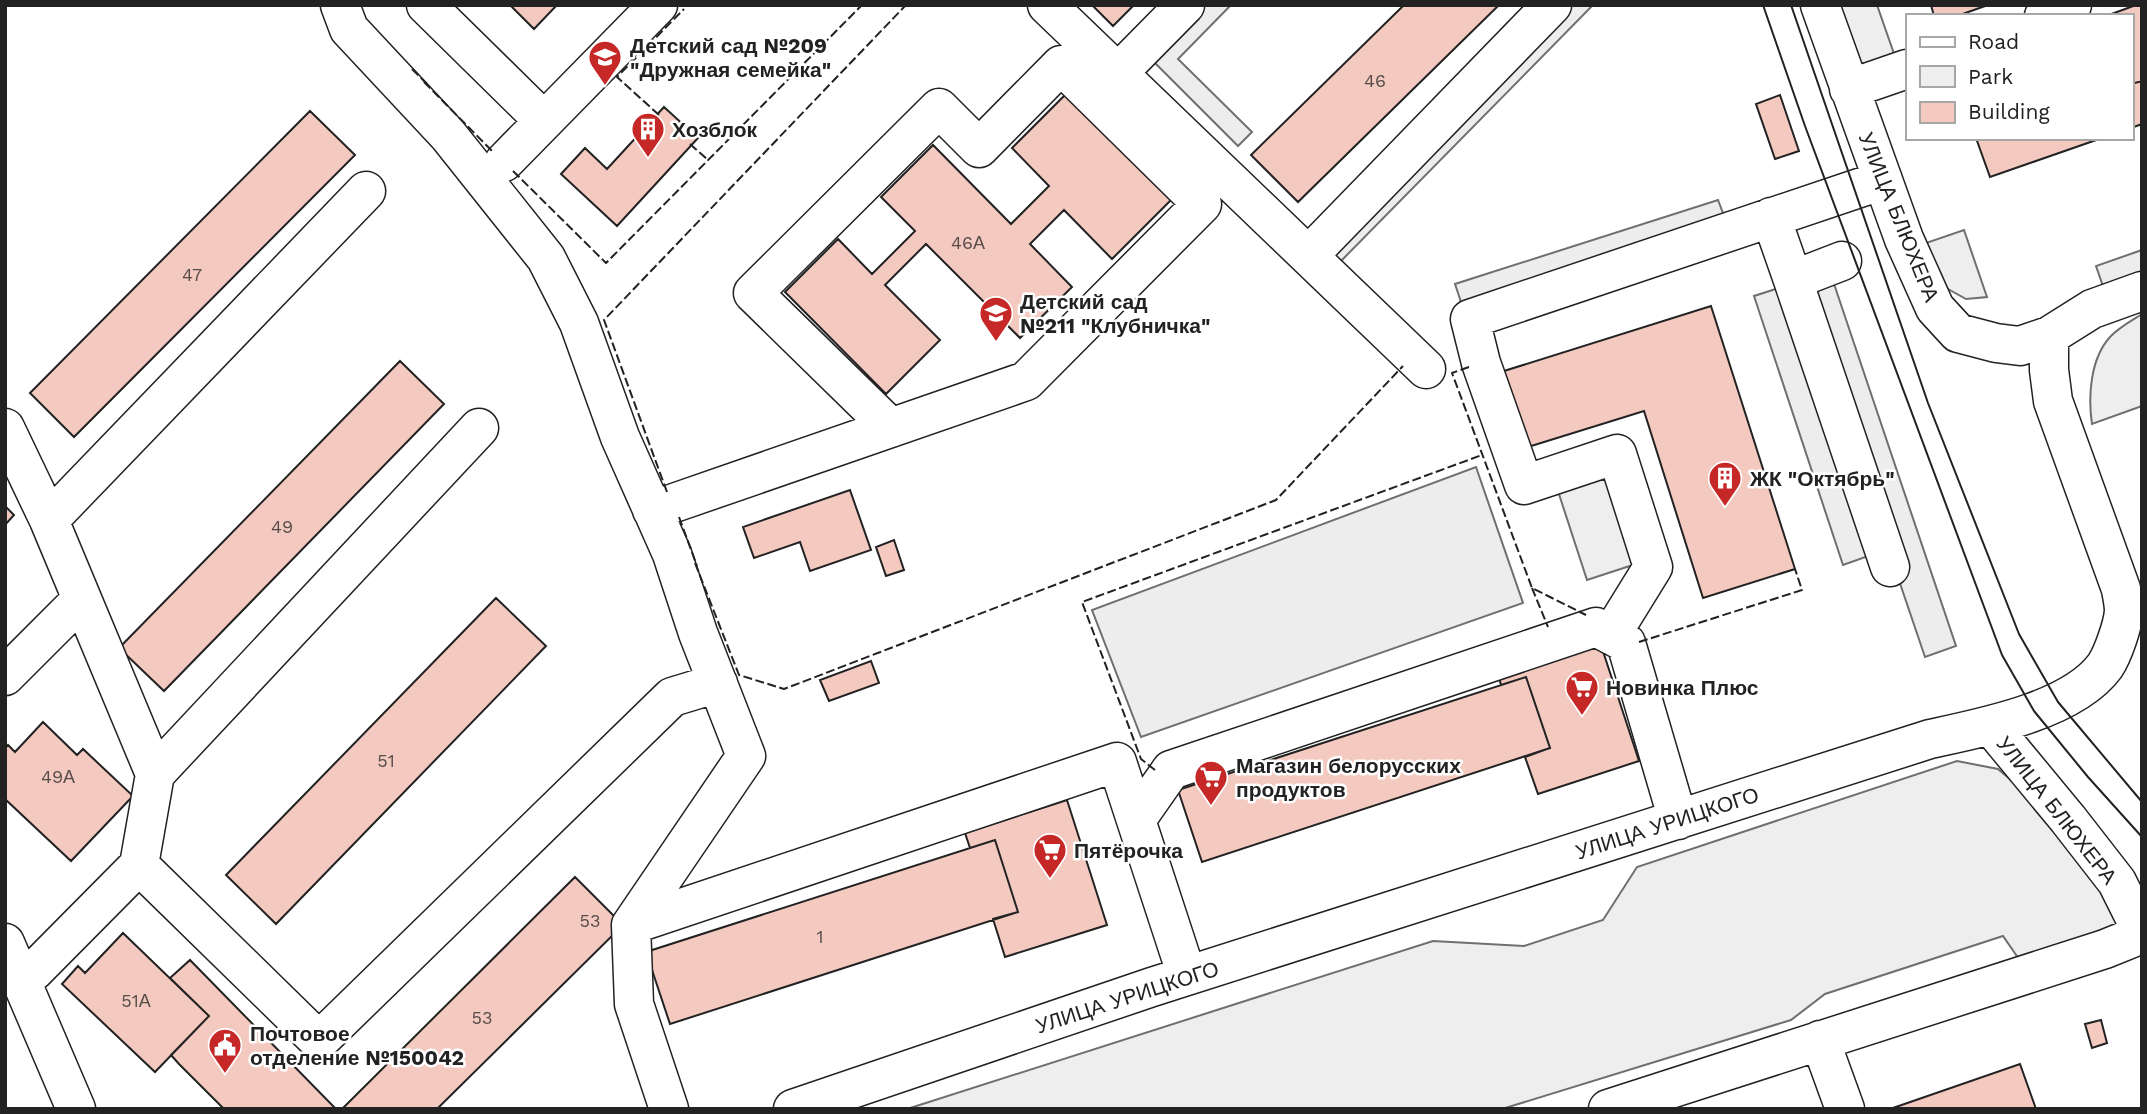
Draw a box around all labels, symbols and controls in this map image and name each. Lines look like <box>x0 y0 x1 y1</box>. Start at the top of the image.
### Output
legend <box>1906 14 2133 140</box>
text: Road <box>1968 29 2019 54</box>
place label: Детский сад №209 "Дружная семейка" <box>630 33 831 82</box>
school or university icon: Детский сад №209 "Дружная семейка" <box>586 38 624 87</box>
text: Park <box>1968 64 2013 89</box>
house number: 46 <box>1364 70 1386 91</box>
text: Building <box>1968 99 2050 124</box>
building icon: Хозблок <box>629 110 667 159</box>
place label: Хозблок <box>672 117 758 142</box>
street label: УЛИЦА БЛЮХЕРА <box>1854 129 1944 305</box>
house number: 46А <box>951 232 985 253</box>
house number: 47 <box>182 264 202 285</box>
place label: Детский сад №211 "Клубничка" <box>1020 289 1210 338</box>
school or university icon: Детский сад №211 "Клубничка" <box>977 294 1015 343</box>
building icon: ЖК "Октябрь" <box>1706 459 1744 508</box>
place label: ЖК "Октябрь" <box>1749 466 1895 491</box>
house number: 49 <box>271 516 293 537</box>
supermarket icon: Новинка Плюс <box>1563 668 1601 717</box>
place label: Новинка Плюс <box>1606 675 1759 700</box>
street label: УЛИЦА БЛЮХЕРА <box>1992 731 2122 889</box>
house number: 51 <box>377 750 395 771</box>
place label: Магазин белорусских продуктов <box>1236 753 1461 802</box>
supermarket icon: Магазин белорусских продуктов <box>1192 758 1230 807</box>
house number: 49А <box>41 766 75 787</box>
street label: УЛИЦА УРИЦКОГО <box>1572 782 1762 864</box>
supermarket icon: Пятёрочка <box>1031 831 1069 880</box>
place label: Пятёрочка <box>1074 838 1183 863</box>
house number: 53 <box>580 910 600 931</box>
house number: 1 <box>816 926 824 947</box>
street label: УЛИЦА УРИЦКОГО <box>1032 956 1222 1038</box>
house number: 51А <box>121 990 151 1011</box>
house number: 53 <box>472 1007 492 1028</box>
place label: Почтовое отделение №150042 <box>250 1021 464 1070</box>
public building icon: Почтовое отделение №150042 <box>206 1026 244 1075</box>

